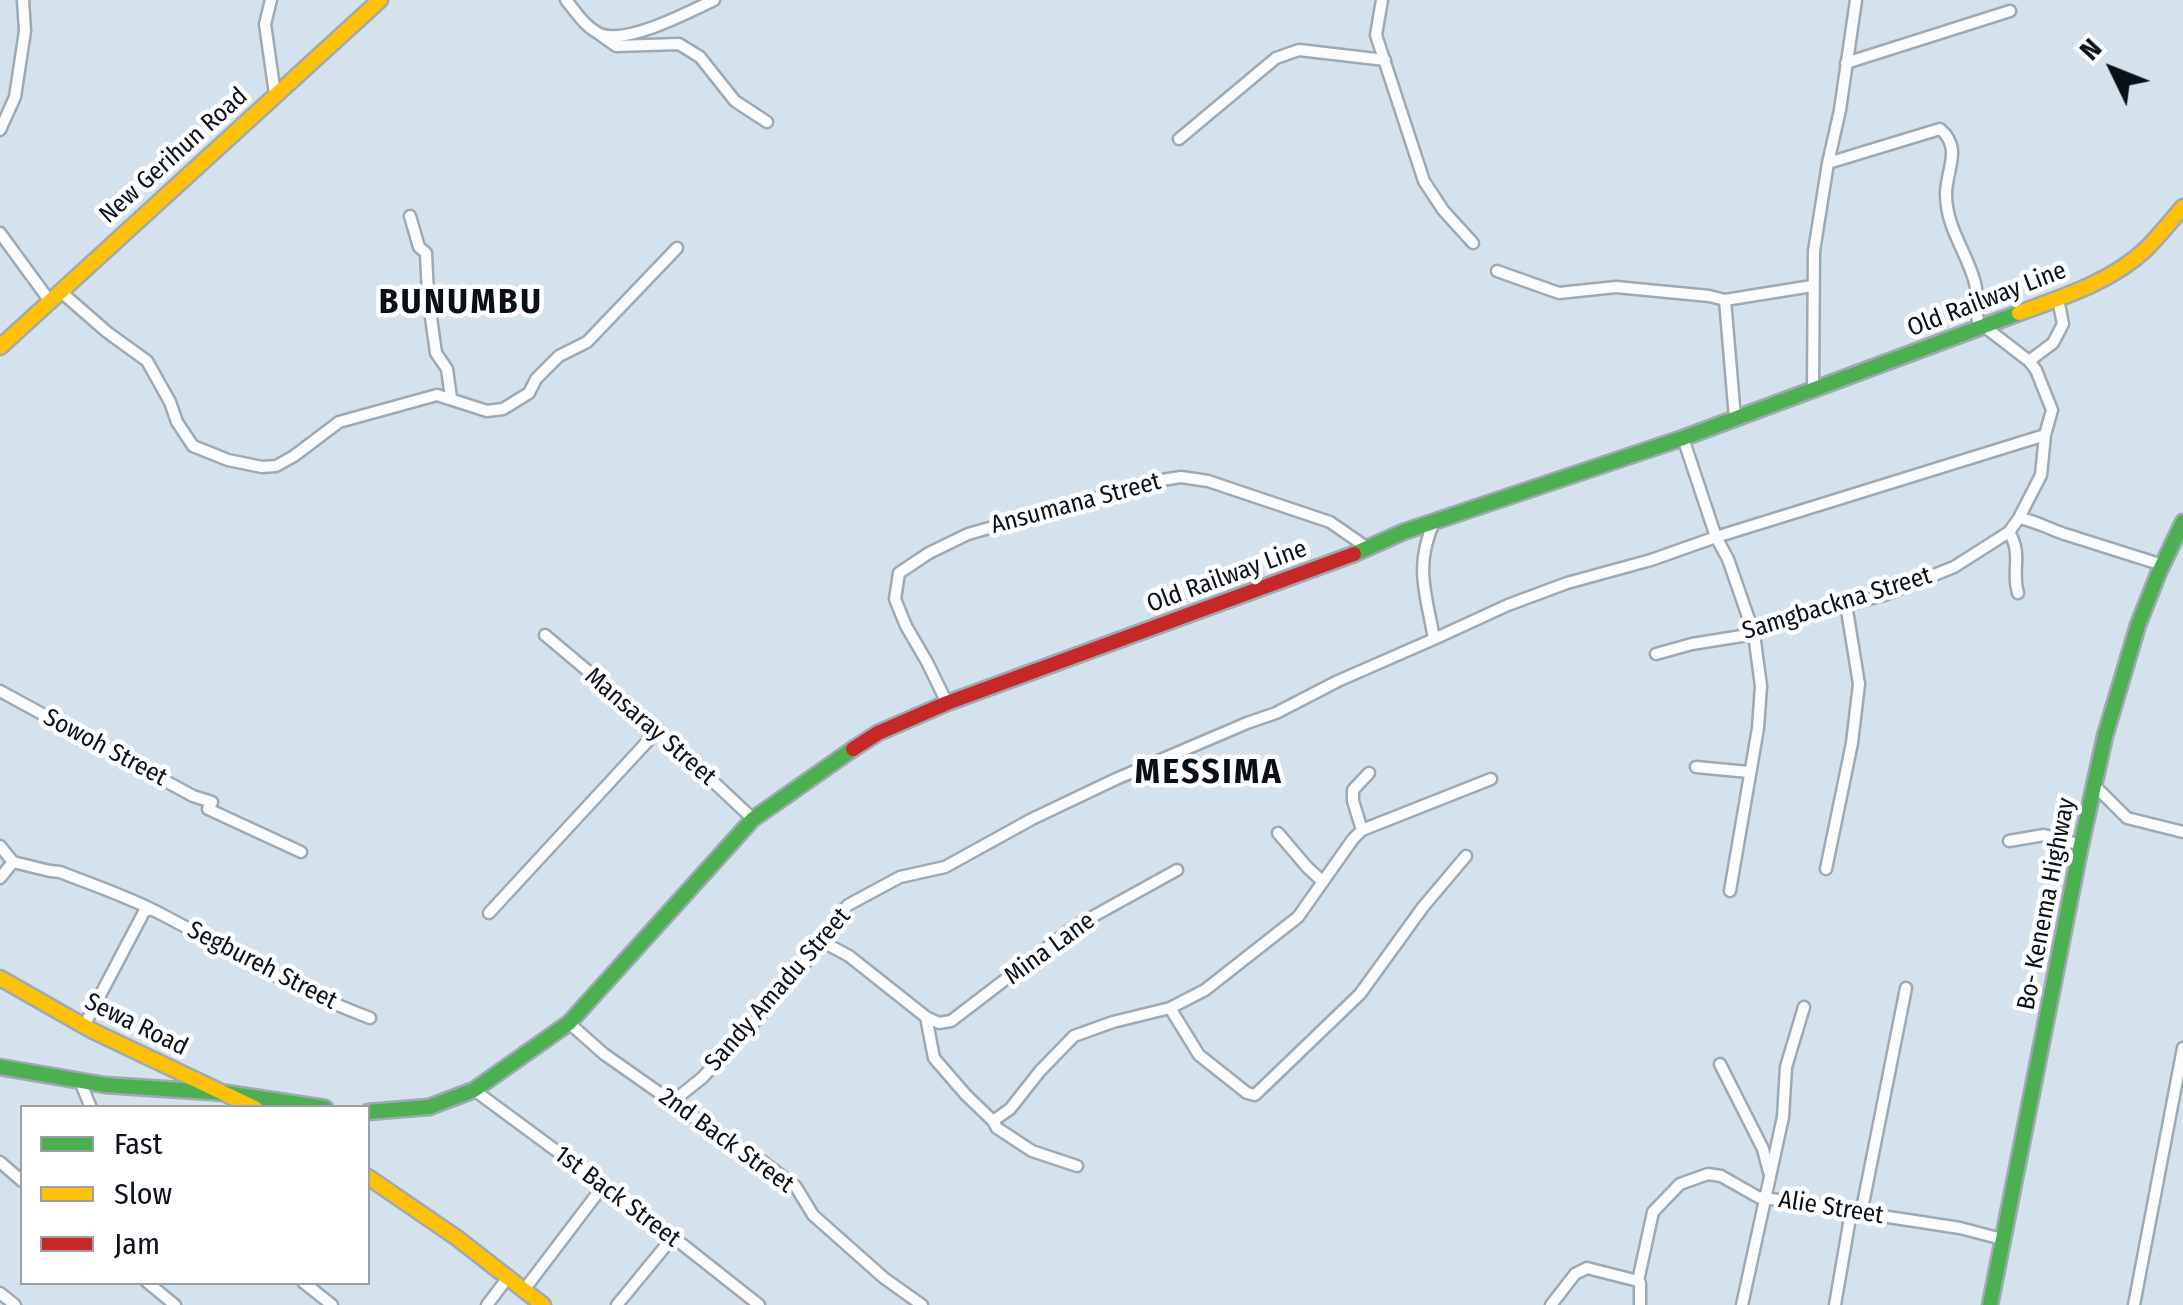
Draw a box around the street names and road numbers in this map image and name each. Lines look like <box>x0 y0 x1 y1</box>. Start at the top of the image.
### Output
street label: New Gerihun Road <box>94 82 254 230</box>
street label: Old Railway Line <box>1903 256 2071 344</box>
street label: Ansumana Street <box>988 467 1164 541</box>
street label: Old Railway Line <box>1143 534 1311 620</box>
street label: Samgbackna Street <box>1739 561 1935 647</box>
street label: Mansaray Street <box>578 662 722 792</box>
street label: Sowoh Street <box>38 703 172 793</box>
street label: Bo- Kenema Highway <box>2012 795 2082 1013</box>
street label: Sandy Amadu Street <box>699 902 857 1078</box>
street label: Mina Lane <box>999 906 1101 992</box>
street label: Segbureh Street <box>182 915 342 1017</box>
street label: Sewa Road <box>80 987 192 1063</box>
street label: 2nd Back Street <box>653 1082 799 1200</box>
street label: 1st Back Street <box>548 1140 686 1254</box>
street label: Alie Street <box>1776 1185 1886 1231</box>

